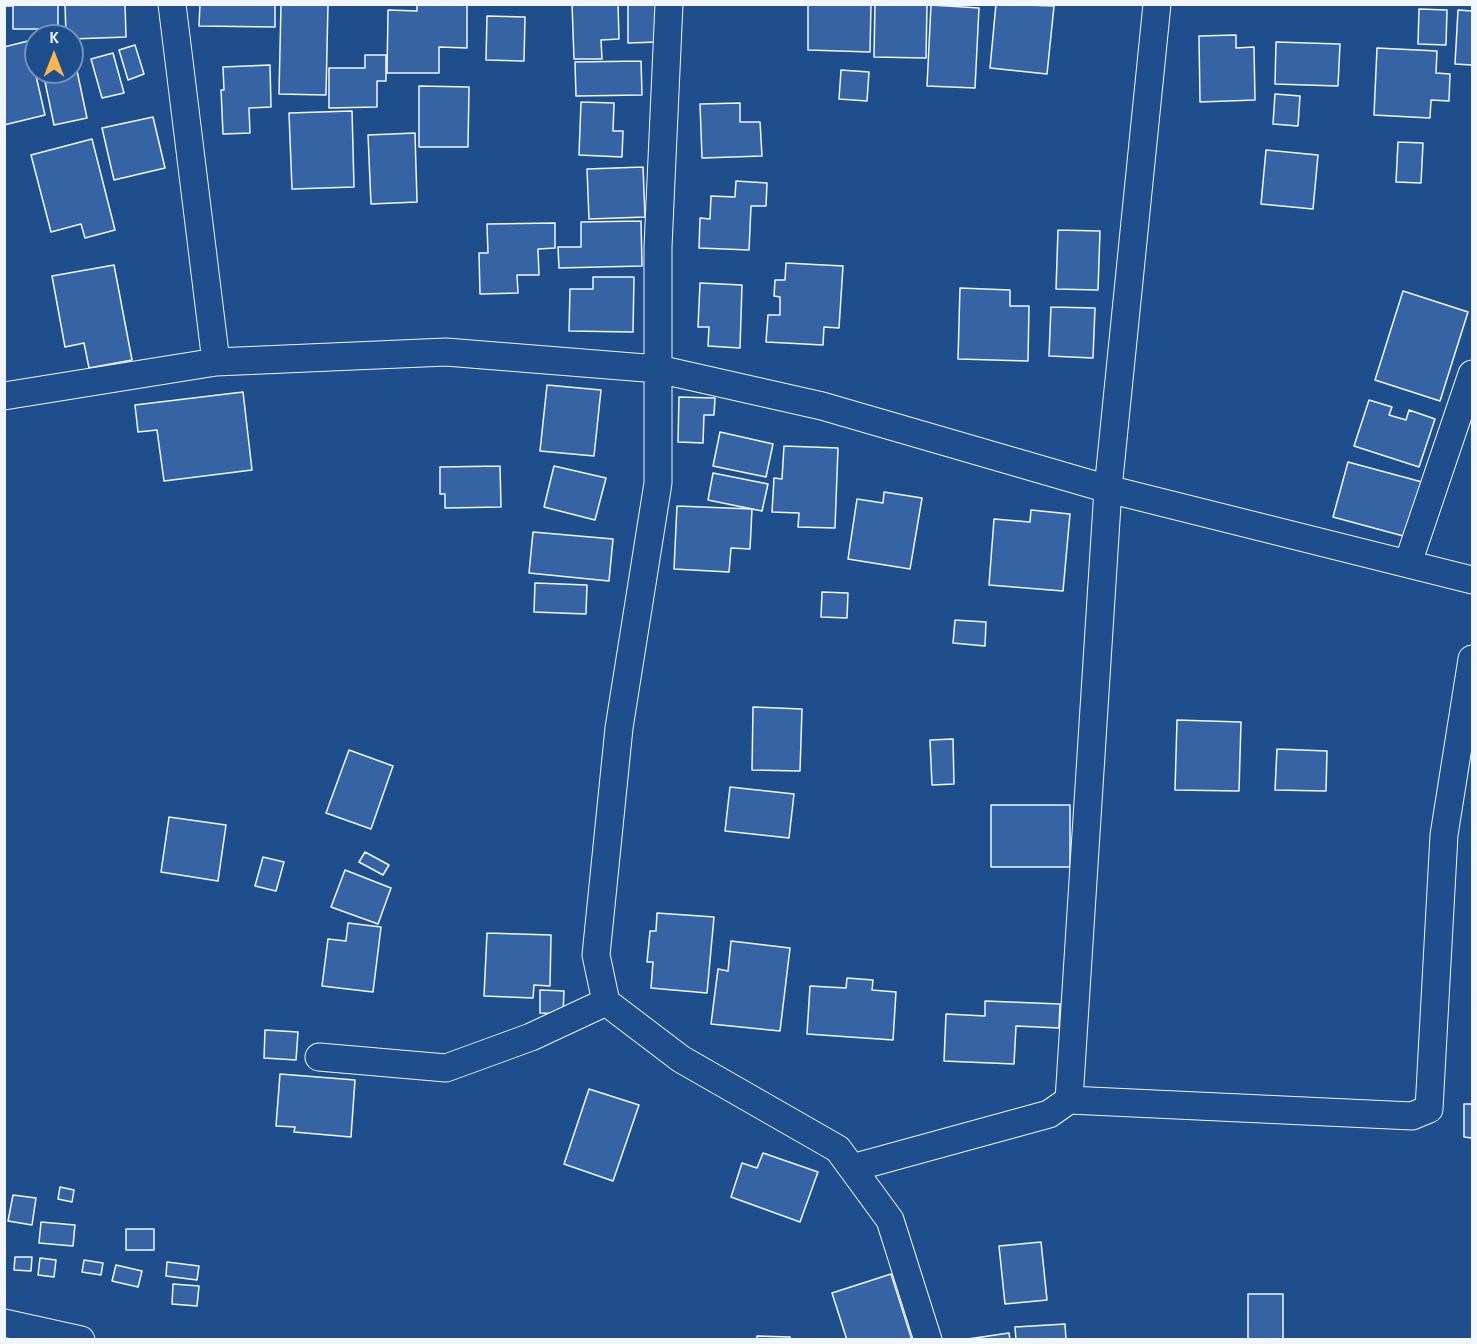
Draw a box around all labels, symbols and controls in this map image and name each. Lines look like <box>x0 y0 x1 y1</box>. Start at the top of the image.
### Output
north arrow <box>24 24 84 84</box>
text: K <box>49 30 59 46</box>

